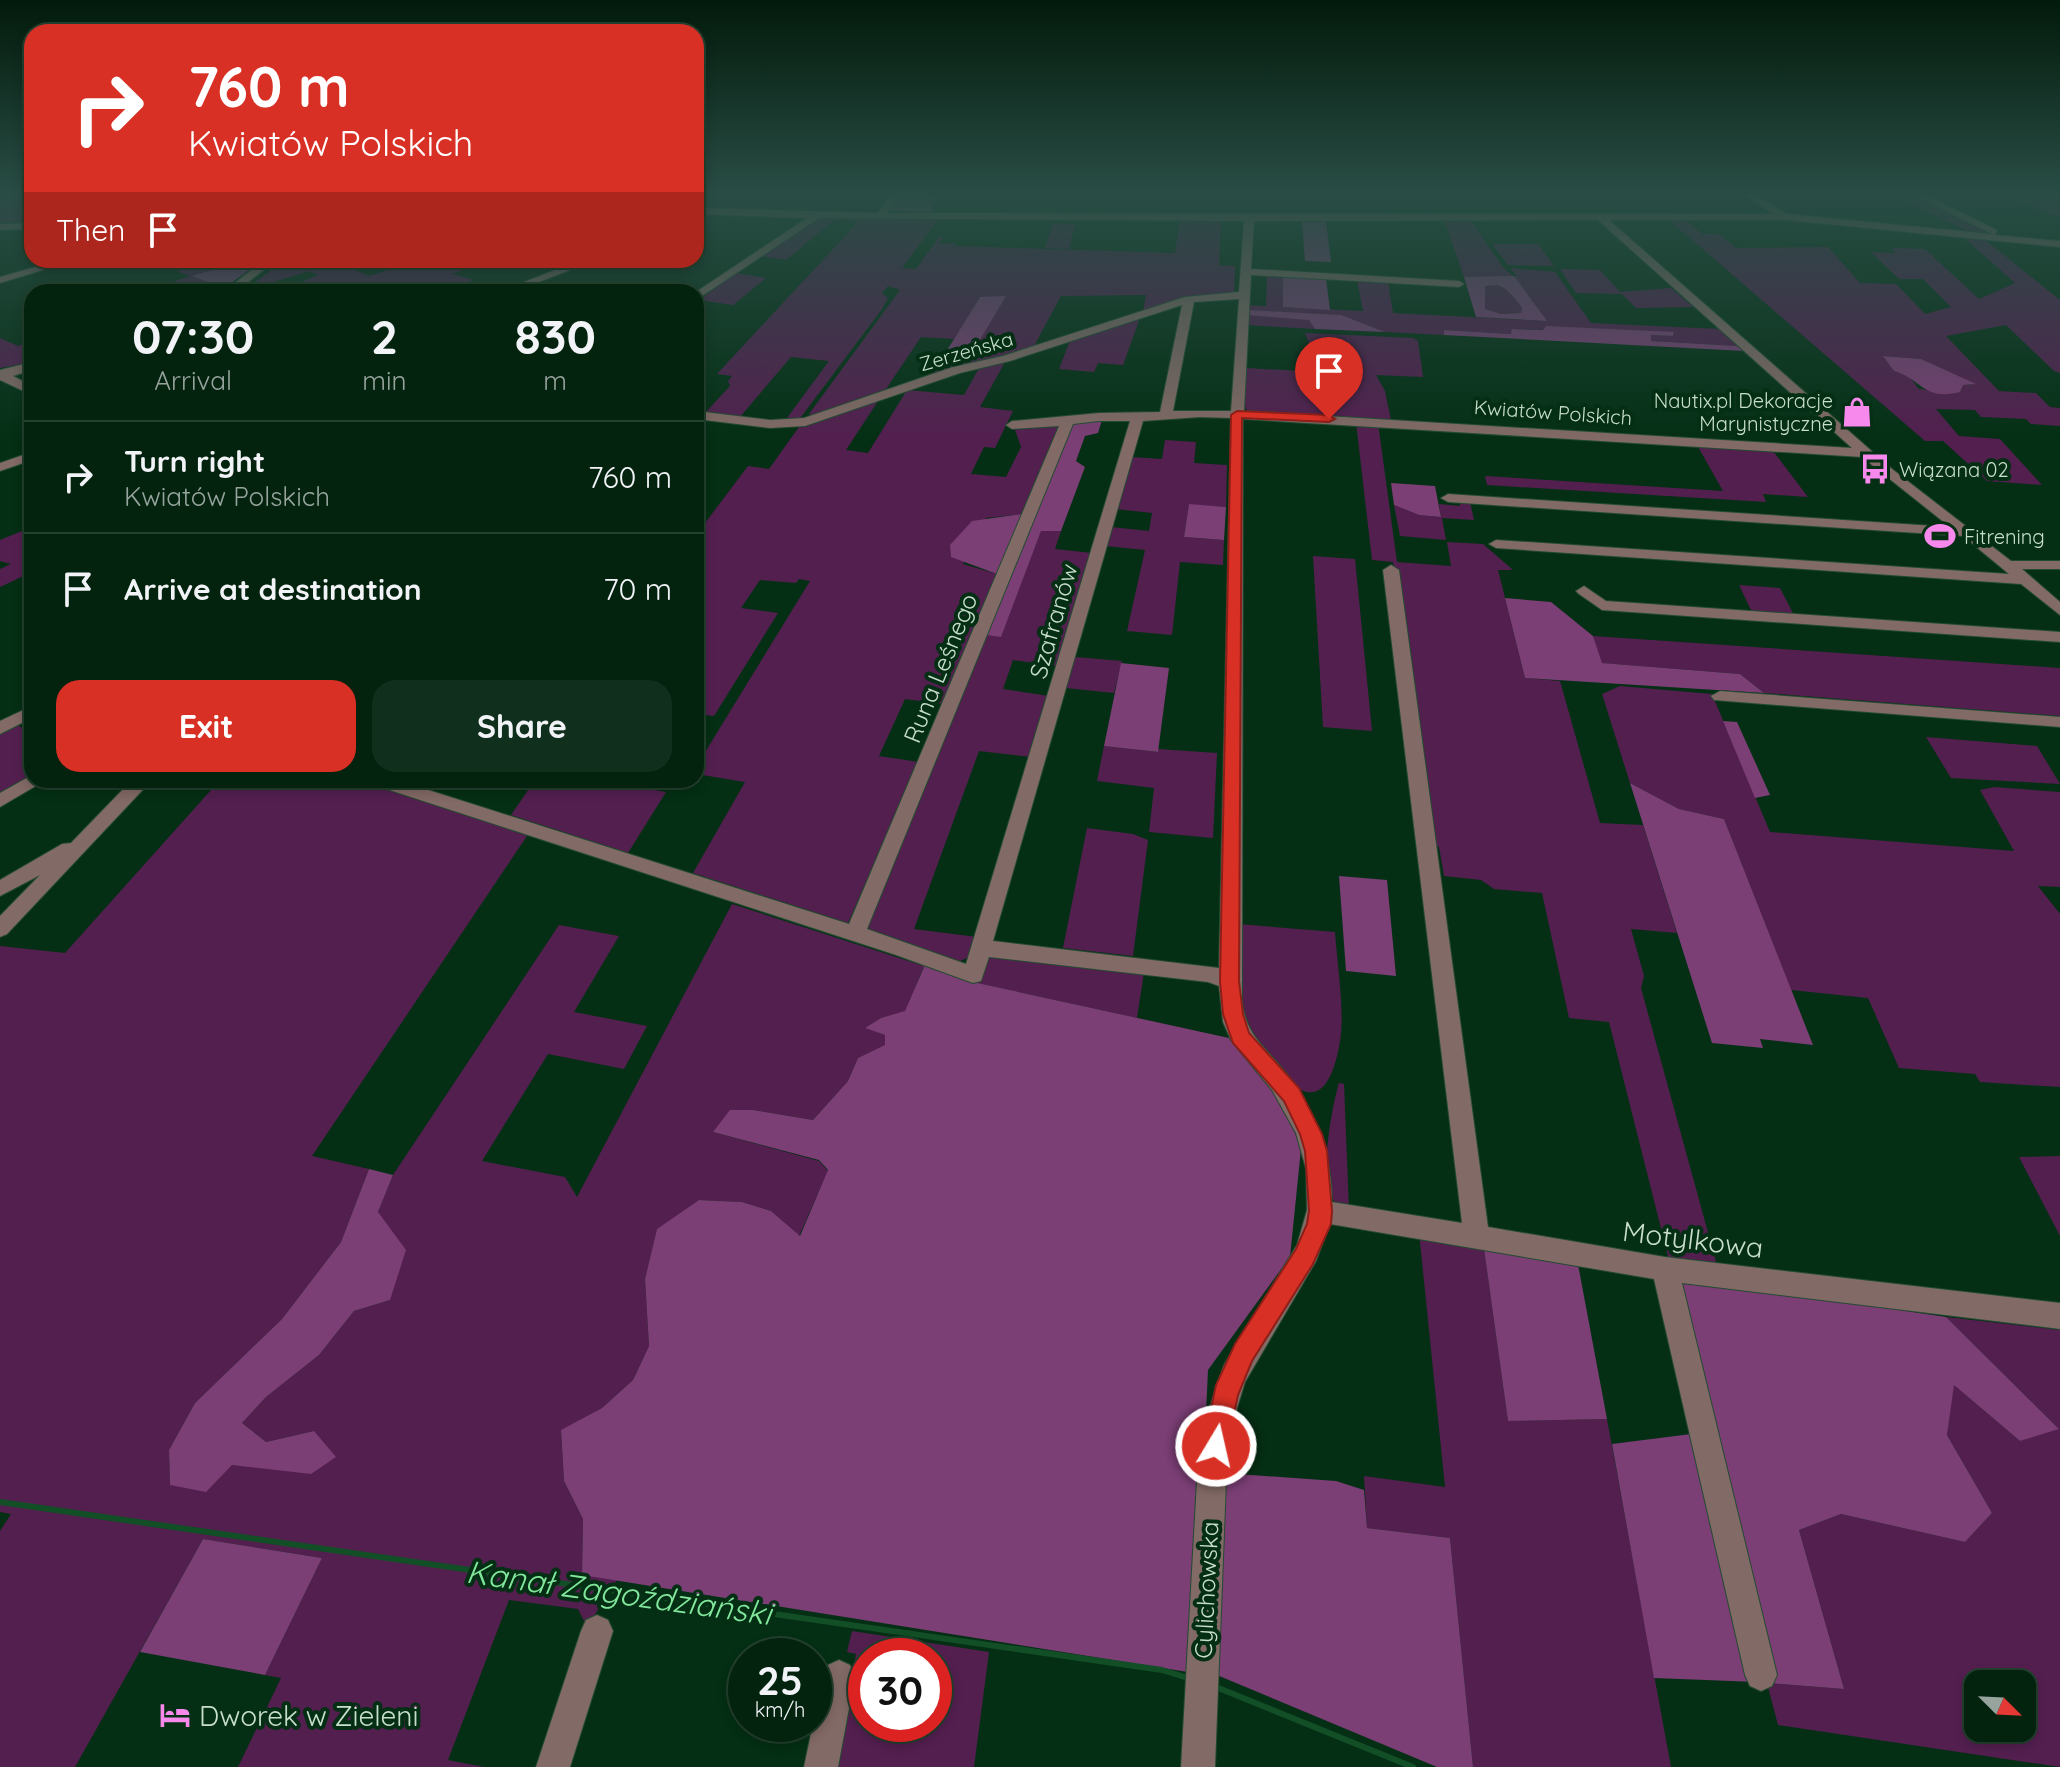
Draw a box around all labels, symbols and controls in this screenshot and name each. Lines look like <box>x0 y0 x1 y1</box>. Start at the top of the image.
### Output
text: 760 m <box>188 51 350 121</box>
icon: right <box>56 56 160 160</box>
text: Kwiatów Polskich <box>188 120 473 165</box>
icon: arrive <box>141 208 185 252</box>
text: Then <box>56 211 125 249</box>
text: 07:30 <box>132 306 254 366</box>
text: 2 <box>371 306 398 366</box>
text: 830 <box>514 306 596 366</box>
street label: Zerzeńska <box>916 326 1016 376</box>
pin <box>1295 337 1363 419</box>
icon: arrive <box>1307 349 1351 393</box>
text: Arrival <box>154 364 232 397</box>
text: min <box>362 364 406 397</box>
text: m <box>543 364 567 397</box>
place label: Nautix.pl Dekoracje Marynistyczne <box>1654 388 1833 436</box>
street label: Kwiatów Polskich <box>1473 394 1633 430</box>
shop icon: Nautix.pl Dekoracje Marynistyczne <box>1840 395 1874 429</box>
text: Turn right <box>124 442 265 480</box>
bus stop icon: Wiązana 02 <box>1858 452 1892 486</box>
icon: right <box>56 455 100 499</box>
place label: Wiązana 02 <box>1899 457 2009 482</box>
text: 760 m <box>588 458 672 496</box>
text: Kwiatów Polskich <box>124 480 330 513</box>
sports icon: Fitrening <box>1923 519 1957 553</box>
place label: Fitrening <box>1964 524 2045 549</box>
street label: Szafranów <box>1022 560 1084 682</box>
icon: arrive <box>56 567 100 611</box>
text: Arrive at destination <box>124 570 422 608</box>
text: 70 m <box>603 570 672 608</box>
street label: Runa Leśnego <box>896 589 984 747</box>
button: Exit <box>56 680 356 772</box>
button: Share <box>372 680 672 772</box>
street label: Motylkowa <box>1621 1213 1765 1265</box>
position arrow <box>1174 1404 1258 1488</box>
street label: Cylichowska <box>1187 1521 1225 1659</box>
water label: Kanał Zagoździański <box>464 1551 777 1634</box>
speed limit sign: 30 <box>848 1638 952 1742</box>
text: 25 <box>757 1655 803 1705</box>
north arrow <box>1964 1670 2036 1742</box>
map controls <box>1964 1670 2036 1742</box>
text: km/h <box>755 1697 805 1722</box>
hotel icon: Dworek w Zieleni <box>158 1698 192 1732</box>
place label: Dworek w Zieleni <box>199 1698 418 1733</box>

